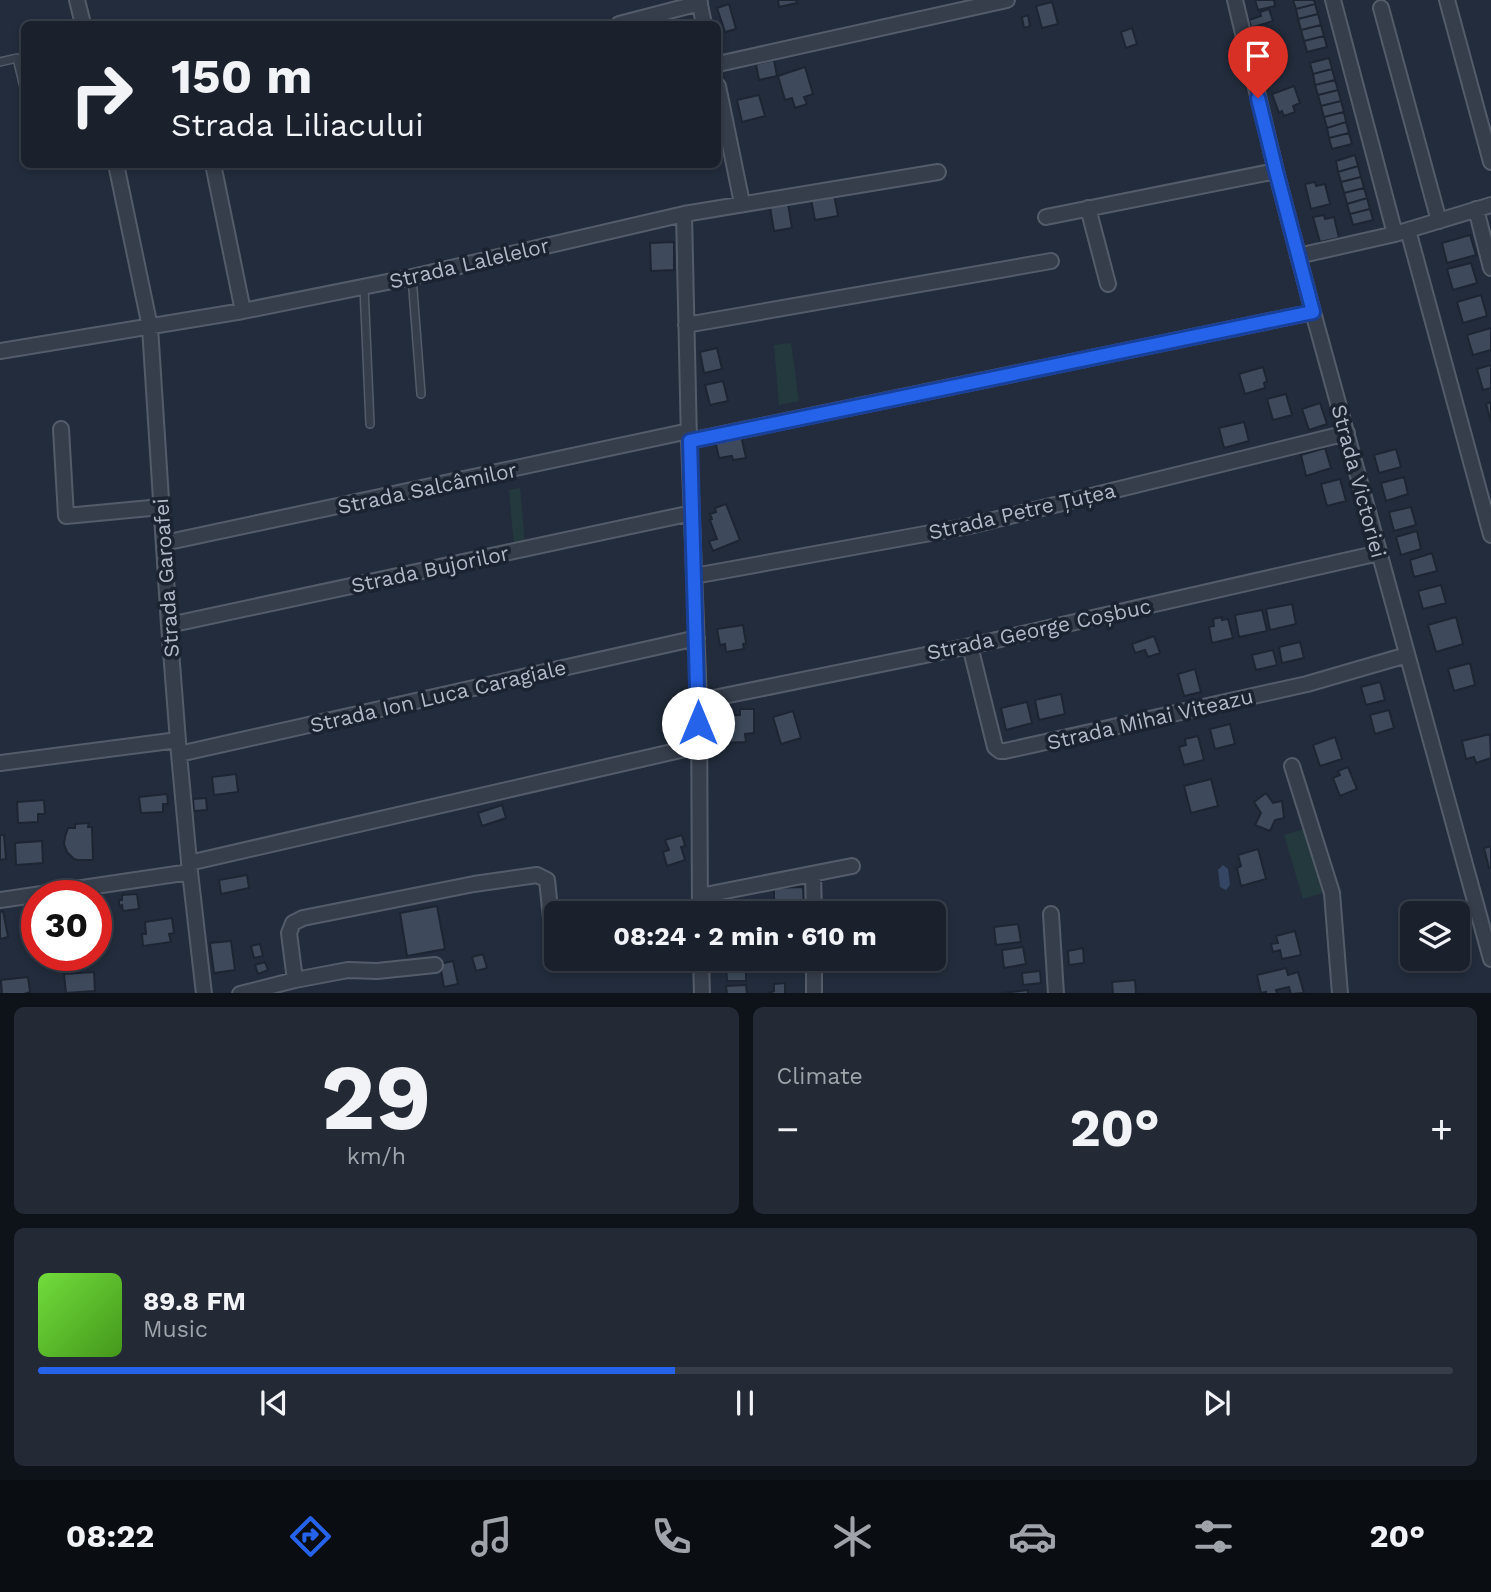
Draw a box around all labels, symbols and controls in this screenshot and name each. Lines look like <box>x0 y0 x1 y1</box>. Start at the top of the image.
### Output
pin <box>1228 26 1288 98</box>
icon: arrive <box>1239 37 1277 75</box>
text: 150 m <box>171 47 312 105</box>
icon: right <box>56 49 147 140</box>
text: Strada Liliacului <box>171 106 424 144</box>
street label: Strada Lalelelor <box>387 232 552 294</box>
street label: Strada Victoriei <box>1327 402 1391 560</box>
street label: Strada Salcâmilor <box>335 457 519 519</box>
street label: Strada Petre Țuțea <box>926 477 1118 545</box>
street label: Strada Garoafei <box>148 498 184 658</box>
street label: Strada Bujorilor <box>349 540 512 598</box>
street label: Strada George Coșbuc <box>925 593 1153 665</box>
street label: Strada Ion Luca Caragiale <box>307 654 569 738</box>
street label: Strada Mihai Viteazu <box>1045 683 1255 755</box>
position arrow <box>661 686 735 760</box>
speed limit sign: 30 <box>21 880 112 971</box>
map controls <box>1400 901 1470 971</box>
button: layers <box>1400 901 1470 971</box>
text: 08:24 · 2 min · 610 m <box>613 921 877 951</box>
text: 29 <box>321 1044 431 1151</box>
text: Climate <box>777 1063 863 1090</box>
text: 20° <box>1070 1098 1160 1159</box>
text: − <box>777 1107 799 1151</box>
text: + <box>1430 1107 1453 1151</box>
text: km/h <box>347 1143 406 1170</box>
text: 89.8 FM <box>143 1286 246 1316</box>
text: Music <box>143 1316 208 1343</box>
icon: previous <box>255 1384 293 1422</box>
icon: pause <box>726 1384 764 1422</box>
icon: next <box>1198 1384 1236 1422</box>
icon: directions <box>286 1512 335 1561</box>
icon: music <box>467 1512 516 1561</box>
icon: phone <box>647 1512 696 1561</box>
icon: climate <box>828 1512 877 1561</box>
icon: car <box>1008 1512 1057 1561</box>
icon: filters <box>1189 1512 1238 1561</box>
text: 08:22 <box>66 1517 154 1555</box>
text: 20° <box>1370 1517 1425 1555</box>

